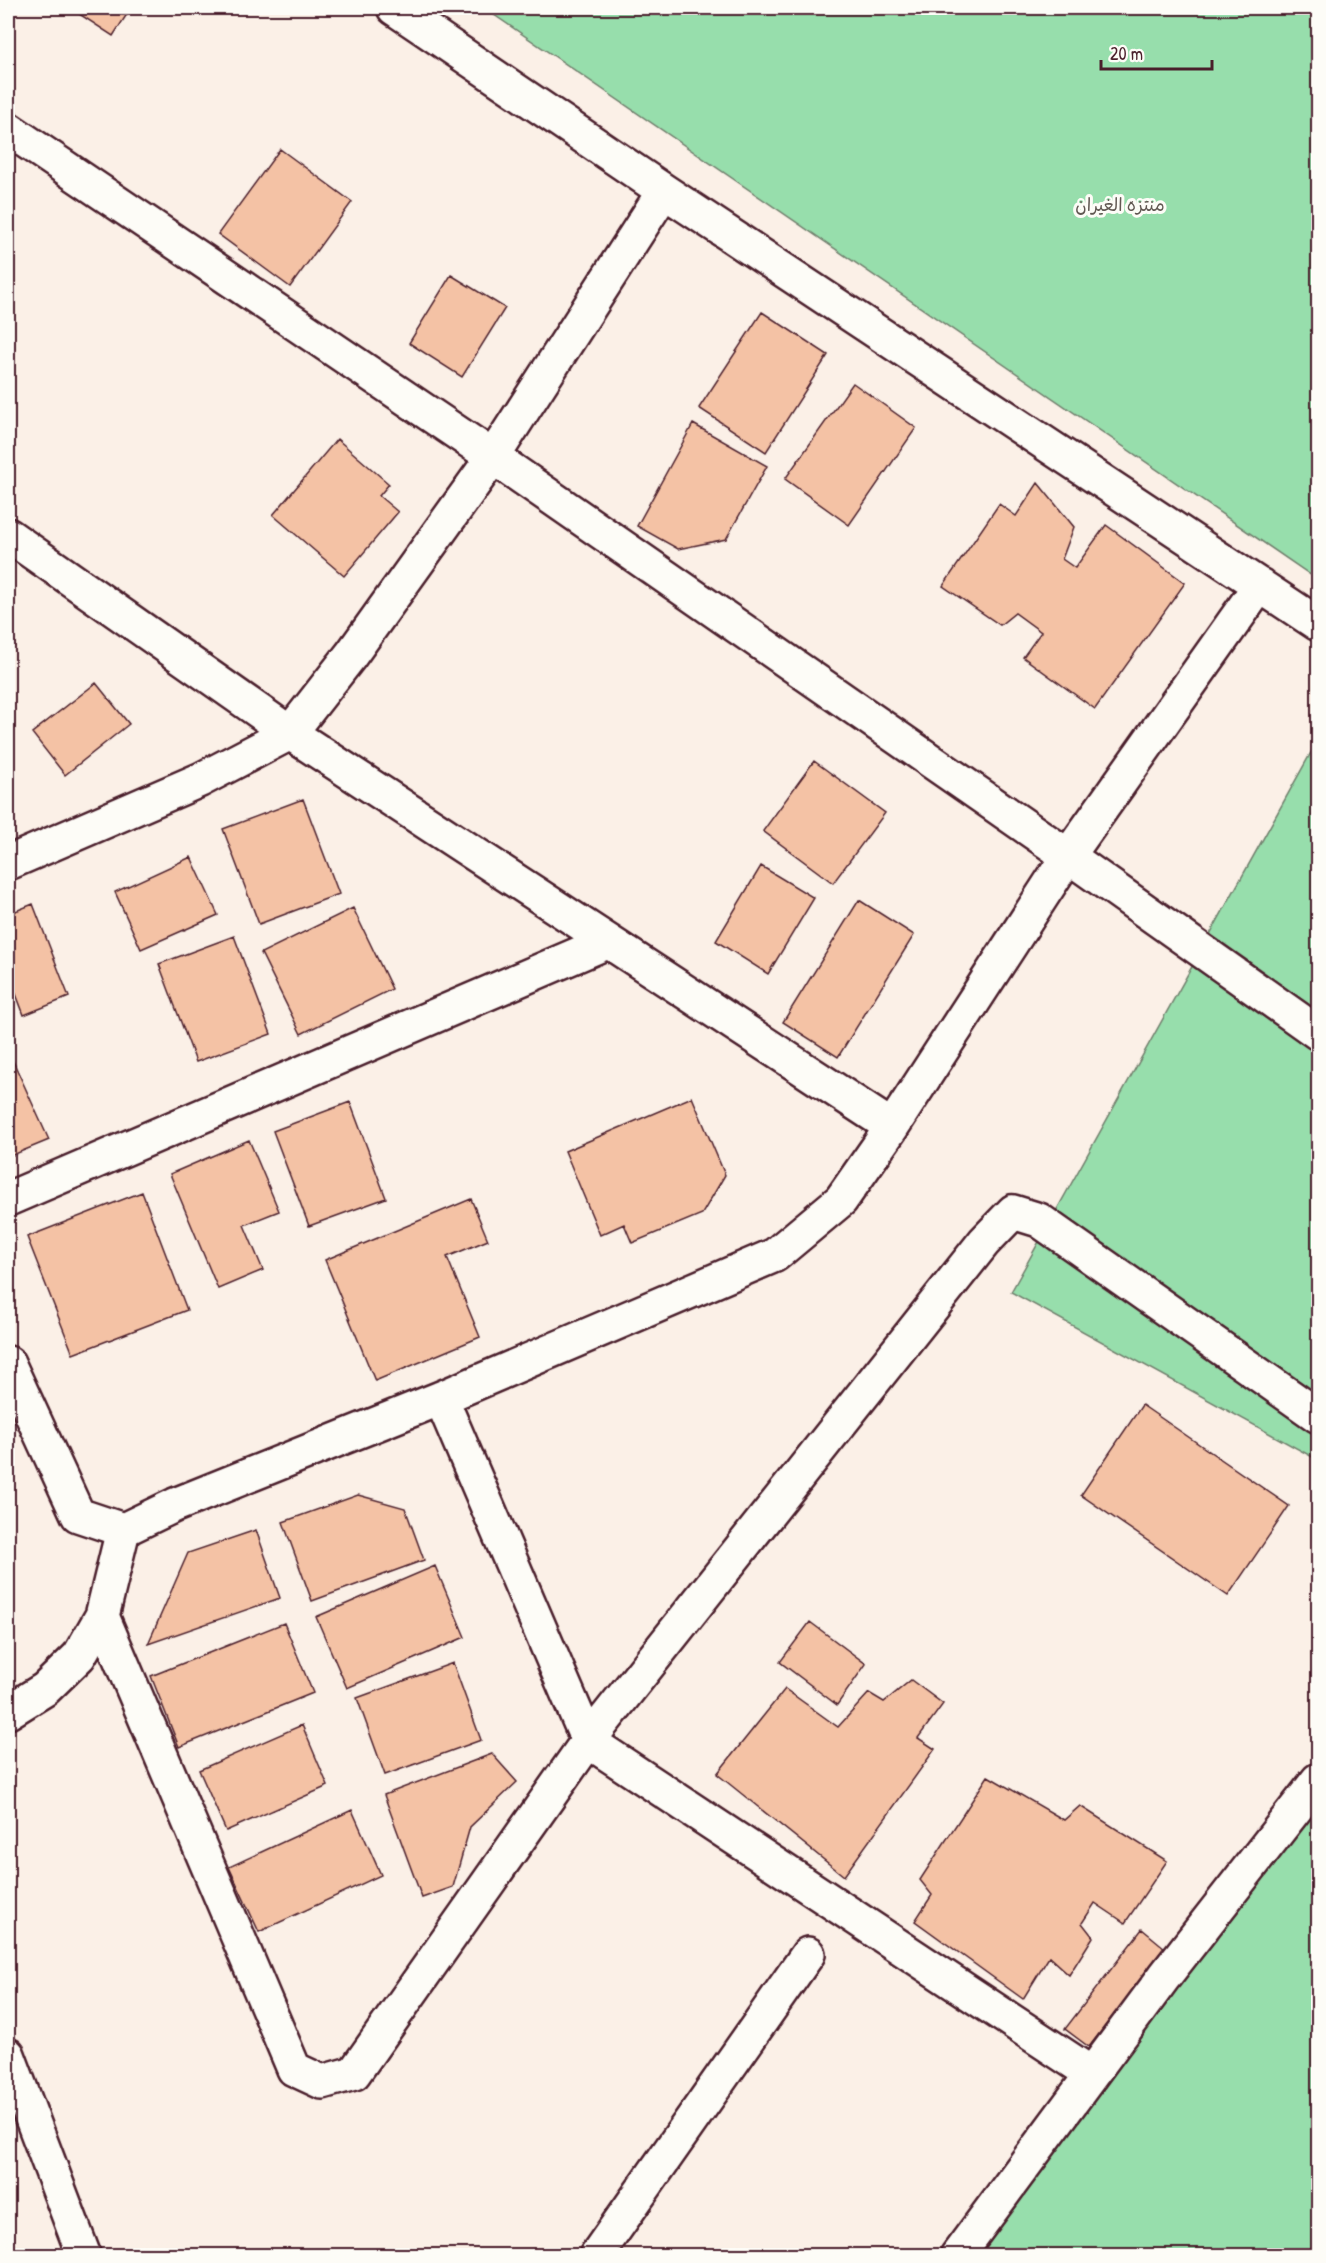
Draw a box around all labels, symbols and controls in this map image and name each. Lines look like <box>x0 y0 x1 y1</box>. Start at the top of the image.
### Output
scale bar <box>1101 33 1212 71</box>
text: 20 m <box>1110 41 1143 66</box>
park label: منتزه الغيران <box>1075 192 1165 217</box>

